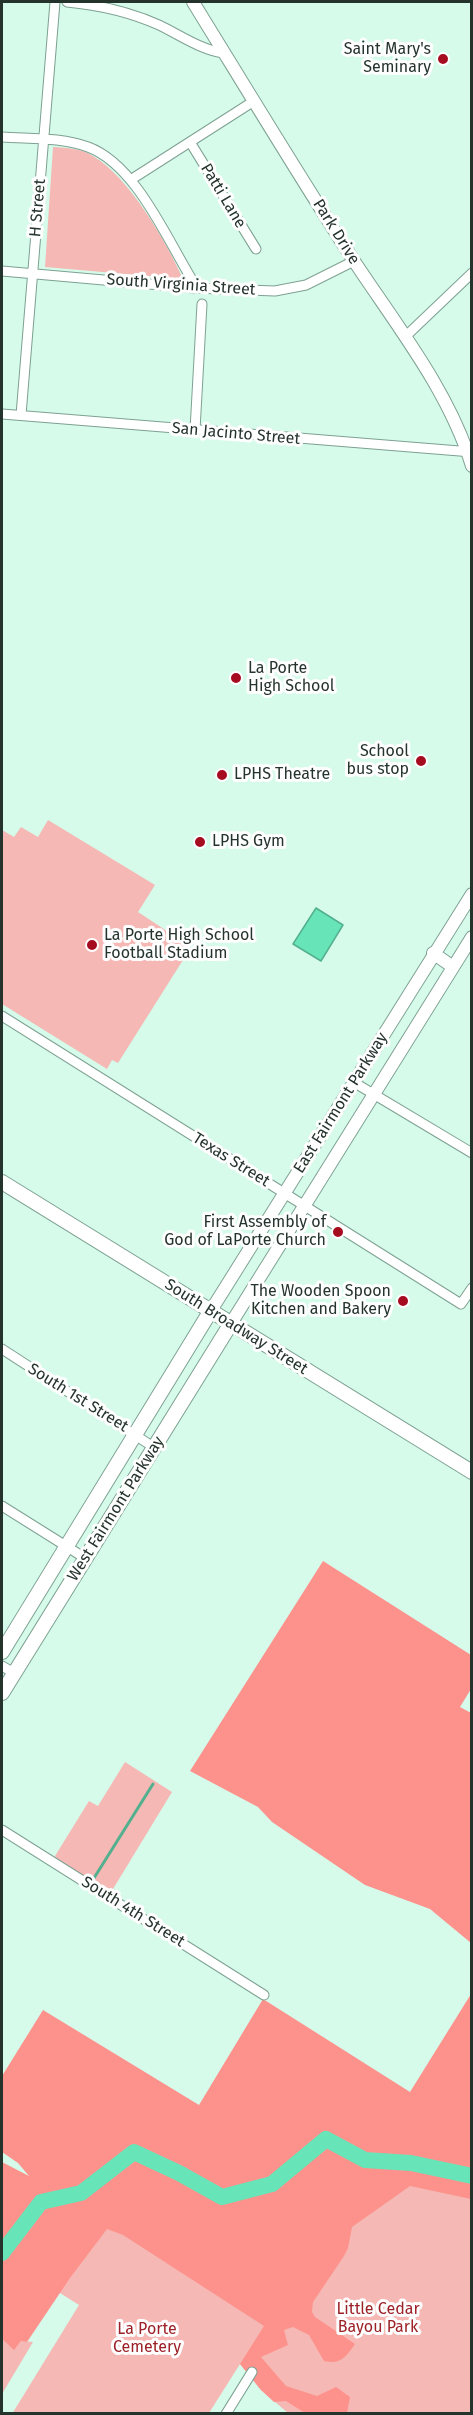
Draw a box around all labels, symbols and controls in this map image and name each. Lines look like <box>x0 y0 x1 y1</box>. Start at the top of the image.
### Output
place label: Saint Mary's Seminary <box>344 40 431 78</box>
marker: Saint Mary's Seminary <box>436 52 450 66</box>
street label: Patti Lane <box>196 160 250 232</box>
street label: H Street <box>26 178 50 238</box>
street label: Park Drive <box>308 196 364 268</box>
street label: South Virginia Street <box>106 270 256 300</box>
street label: San Jacinto Street <box>171 419 301 449</box>
place label: La Porte High School <box>248 659 334 697</box>
marker: La Porte High School <box>229 671 243 685</box>
place label: School bus stop <box>347 742 409 780</box>
marker: School bus stop <box>414 754 428 768</box>
place label: LPHS Theatre <box>234 765 330 785</box>
marker: LPHS Theatre <box>215 768 229 782</box>
place label: LPHS Gym <box>212 832 285 852</box>
marker: LPHS Gym <box>193 835 207 849</box>
place label: La Porte High School Football Stadium <box>104 926 254 964</box>
marker: La Porte High School Football Stadium <box>85 938 99 952</box>
street label: East Fairmont Parkway <box>290 1029 392 1177</box>
street label: Texas Street <box>189 1129 273 1191</box>
place label: First Assembly of God of LaPorte Church <box>164 1213 326 1251</box>
marker: First Assembly of God of LaPorte Church <box>331 1225 345 1239</box>
street label: South Broadway Street <box>161 1275 311 1379</box>
place label: The Wooden Spoon Kitchen and Bakery <box>250 1282 391 1320</box>
marker: The Wooden Spoon Kitchen and Bakery <box>396 1294 410 1308</box>
street label: South 1st Street <box>24 1359 132 1437</box>
street label: West Fairmont Parkway <box>64 1433 168 1585</box>
street label: South 4th Street <box>78 1873 188 1951</box>
park label: Little Cedar Bayou Park <box>336 2300 420 2338</box>
park label: La Porte Cemetery <box>113 2320 181 2358</box>

